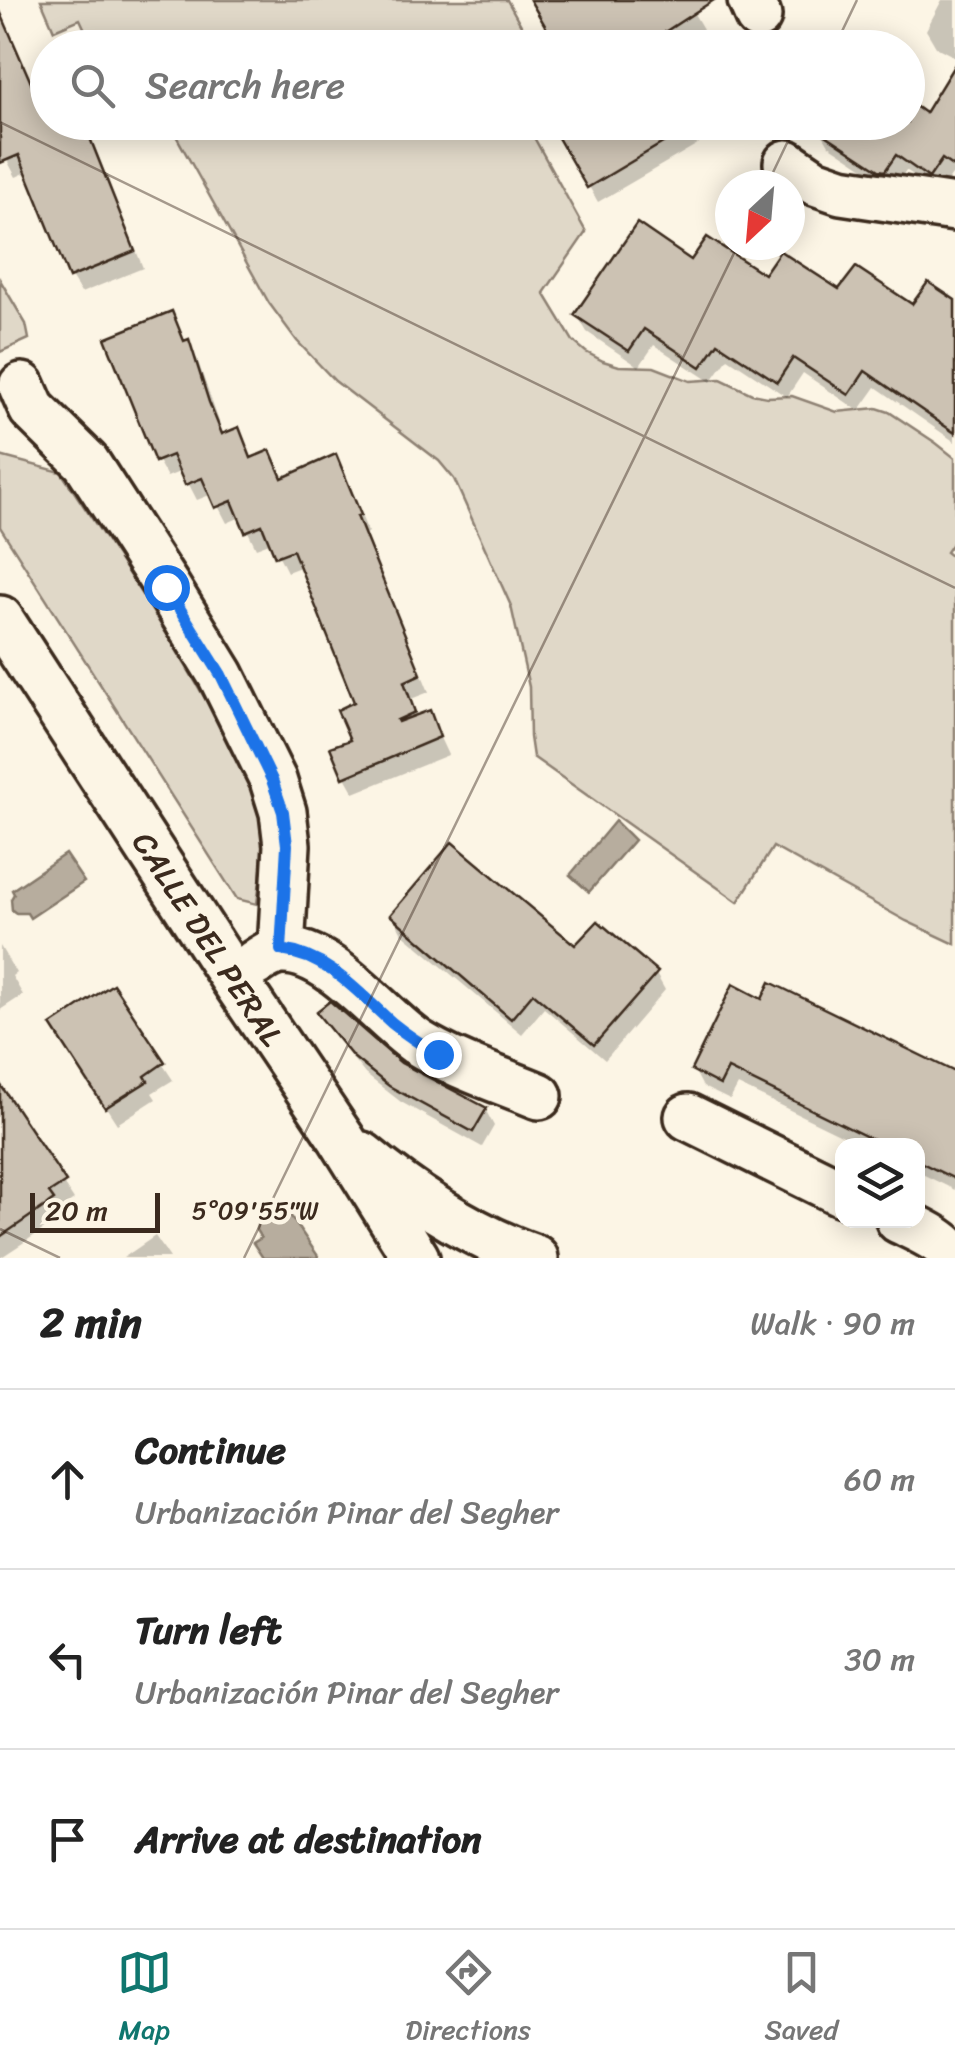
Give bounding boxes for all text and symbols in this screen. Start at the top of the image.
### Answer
search box [30,30,925,140]
text: Search here [145,52,345,119]
icon: search [65,58,120,113]
north arrow [715,170,805,260]
route start [144,565,190,611]
street label: CALLE DEL PERAL [116,820,299,1059]
route end [416,1032,462,1078]
map controls [835,1138,925,1228]
button: layers [835,1138,925,1228]
text: 20 m [45,1186,108,1235]
scale bar [30,1188,160,1232]
text: 5°09'55"W [192,1188,319,1233]
text: 2 min [40,1286,142,1360]
text: Walk · 90 m [750,1295,915,1352]
text: Continue [135,1417,286,1484]
text: 60 m [844,1451,915,1508]
icon: ahead [40,1452,95,1507]
text: Urbanización Pinar del Segher [135,1484,558,1541]
text: Turn left [135,1597,281,1664]
text: 30 m [844,1631,915,1688]
icon: left [40,1632,95,1687]
text: Urbanización Pinar del Segher [135,1664,558,1721]
text: Arrive at destination [135,1806,482,1873]
icon: arrive [40,1812,95,1867]
tab: Map [117,1945,172,2054]
tab: Directions [405,1945,531,2054]
tab: Saved [764,1945,838,2054]

